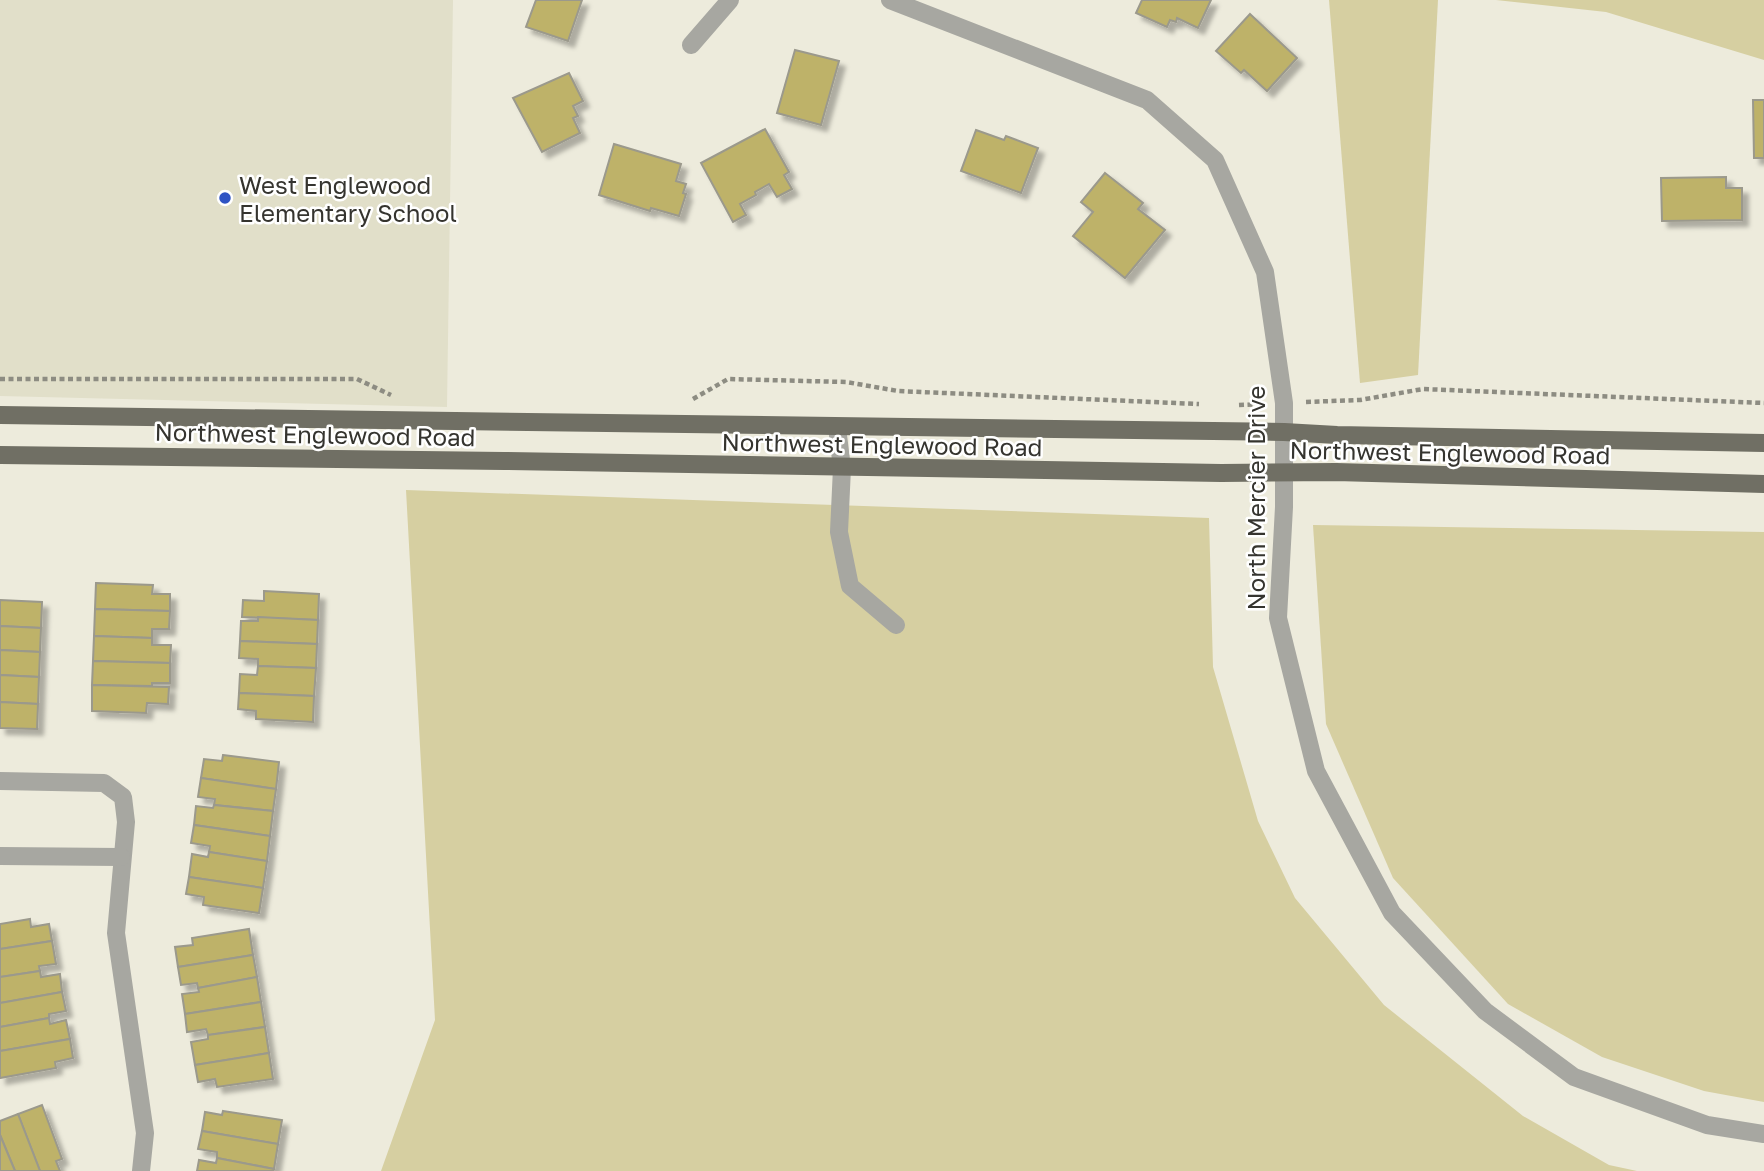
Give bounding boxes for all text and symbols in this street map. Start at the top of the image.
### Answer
place label: West Englewood Elementary School [239,170,457,227]
marker: West Englewood Elementary School [217,190,233,206]
street label: North Mercier Drive [1241,386,1270,610]
street label: Northwest Englewood Road [154,417,476,451]
street label: Northwest Englewood Road [721,427,1043,461]
street label: Northwest Englewood Road [1289,435,1611,469]

